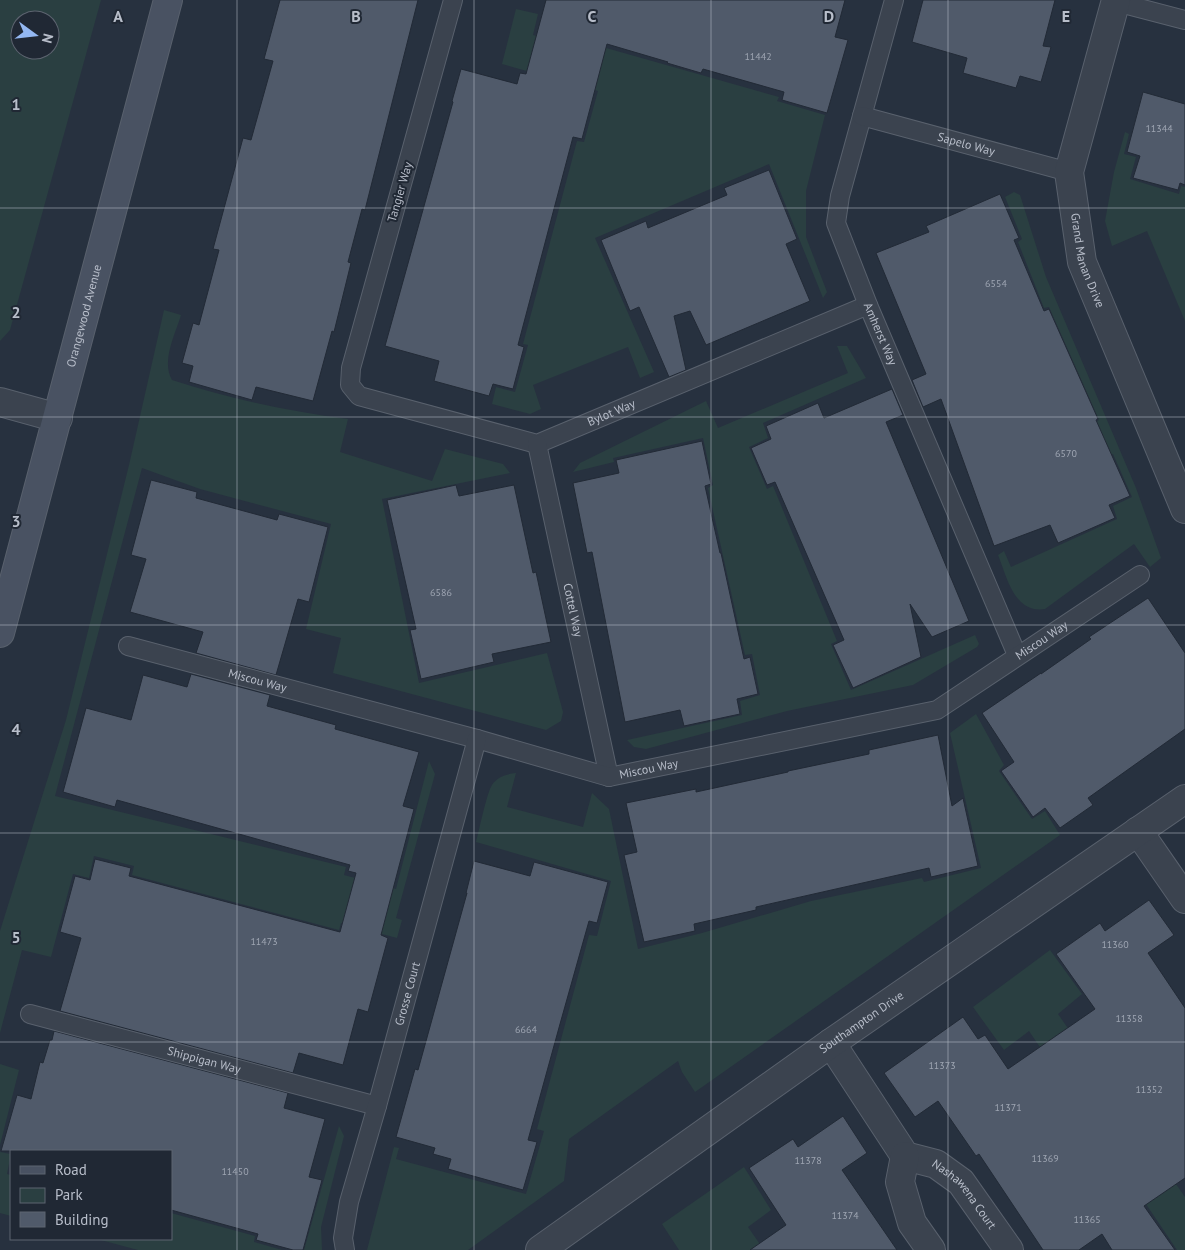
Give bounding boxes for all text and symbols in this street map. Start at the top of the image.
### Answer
text: A [113,6,123,26]
text: B [351,6,361,26]
text: C [588,6,597,26]
text: D [824,6,834,26]
text: E [1062,6,1070,26]
north arrow [10,10,60,60]
text: N [38,32,57,45]
house number: 11442 [744,50,772,63]
text: 1 [11,94,21,114]
house number: 11344 [1145,122,1173,135]
street label: Sapelo Way [936,129,997,159]
street label: Tangier Way [384,160,415,224]
street label: Grand Manan Drive [1068,212,1108,310]
street label: Orangewood Avenue [63,263,104,369]
house number: 6554 [985,277,1007,290]
street label: Amherst Way [861,300,901,368]
text: 2 [11,302,21,322]
street label: Bylot Way [585,395,638,429]
house number: 6570 [1055,447,1077,460]
text: 3 [11,511,21,531]
street label: Cottel Way [560,582,587,639]
house number: 6586 [430,586,452,599]
street label: Miscou Way [1012,617,1071,663]
street label: Miscou Way [227,665,289,695]
text: 4 [11,719,21,739]
street label: Miscou Way [618,755,680,782]
text: 5 [11,927,21,947]
house number: 11473 [250,935,278,948]
house number: 11360 [1101,938,1129,951]
street label: Grosse Court [391,960,423,1027]
street label: Southampton Drive [816,987,906,1056]
house number: 11358 [1115,1012,1143,1025]
house number: 6664 [515,1023,537,1036]
street label: Shippigan Way [166,1043,243,1077]
house number: 11373 [928,1059,956,1072]
house number: 11352 [1135,1083,1163,1096]
house number: 11371 [994,1101,1022,1114]
legend [10,1150,172,1240]
house number: 11369 [1031,1152,1059,1165]
house number: 11378 [794,1154,822,1167]
street label: Nashawena Court [929,1156,1000,1232]
text: Road [55,1160,87,1179]
house number: 11450 [221,1165,249,1178]
text: Park [55,1185,83,1204]
house number: 11374 [831,1209,859,1222]
text: Building [55,1210,109,1229]
house number: 11365 [1073,1213,1101,1226]

